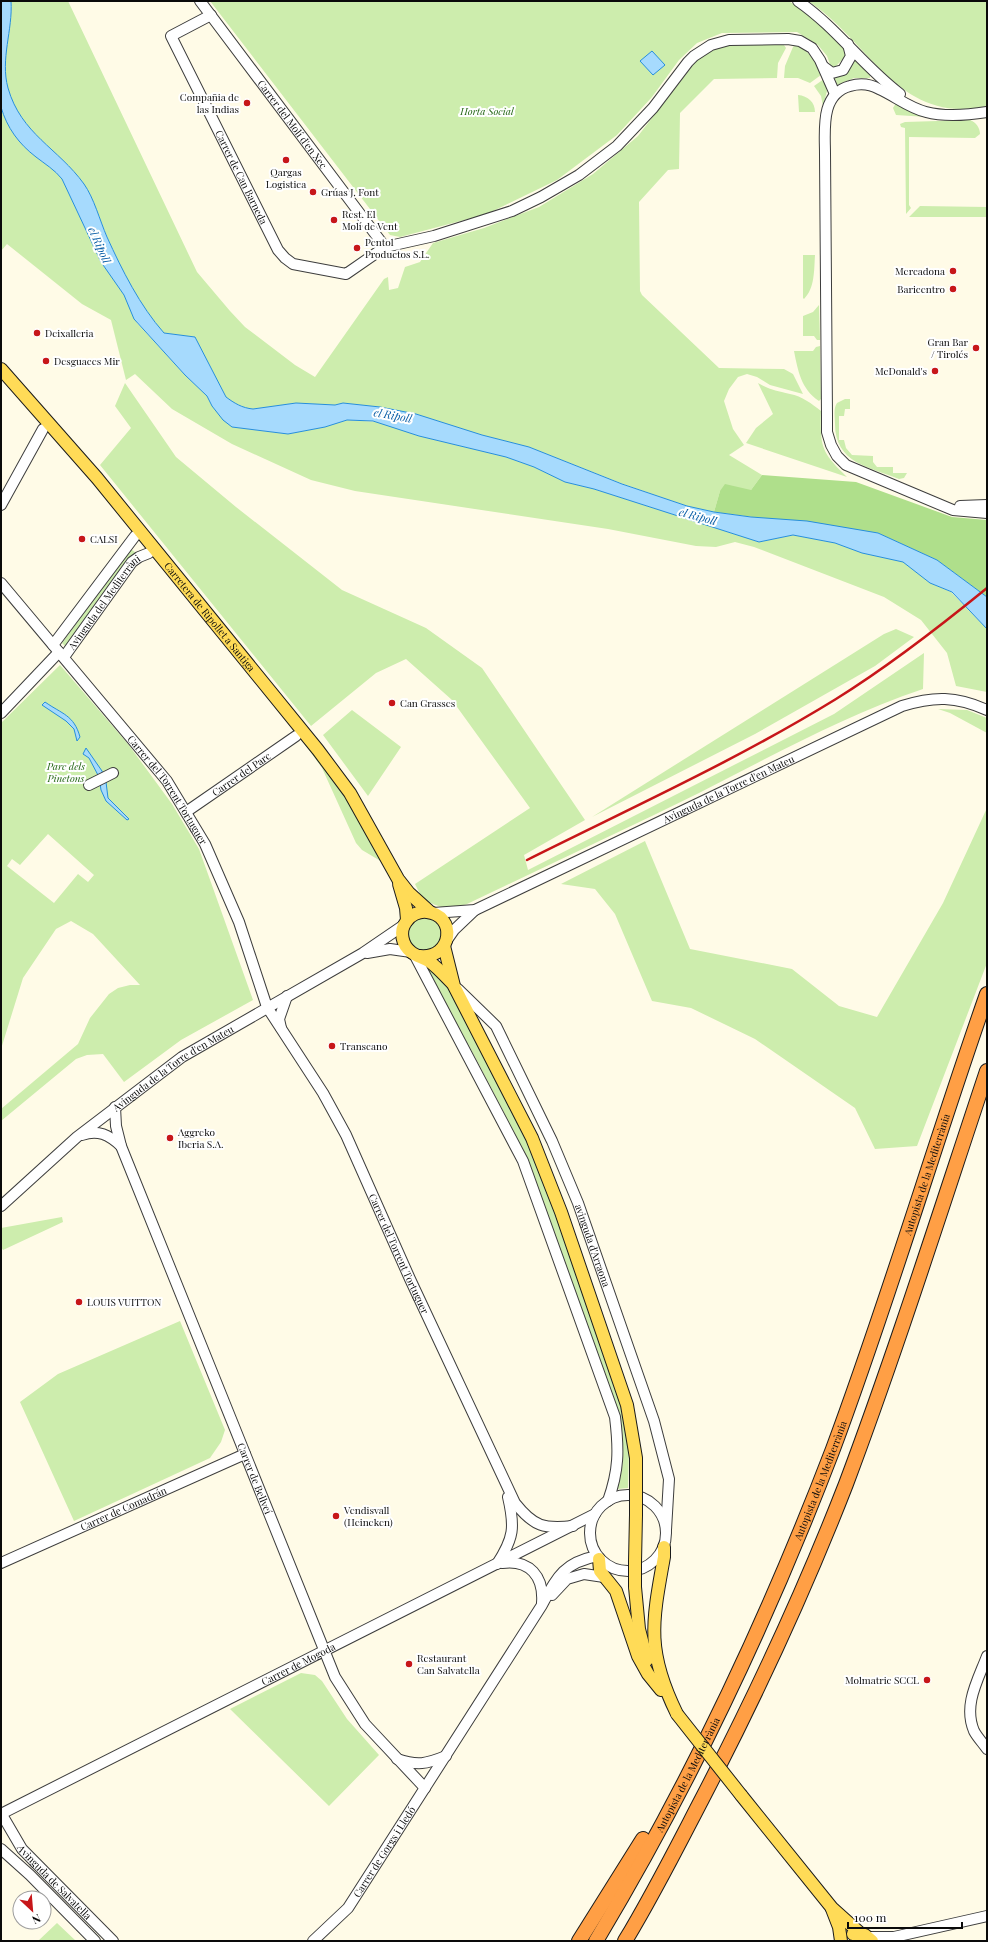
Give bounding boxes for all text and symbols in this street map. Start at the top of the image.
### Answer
street label: Carrer del Molí d'en Xec [255,77,331,171]
place label: Compañia de las Indias [180,90,239,116]
marker: Compañia de las Indias [242,98,252,108]
park label: Horta Social [459,104,515,118]
street label: Carrer de Can Barneda [212,128,271,227]
marker: Qargas Logistica [281,155,291,165]
place label: Qargas Logistica [266,165,306,191]
place label: Grúas J. Font [321,185,379,199]
marker: Grúas J. Font [308,187,318,197]
place label: Rest. El Molí de Vent [342,207,398,233]
marker: Rest. El Molí de Vent [329,215,339,225]
water label: el Ripoll [85,224,115,266]
place label: Pentol Productos S.L. [365,235,429,261]
marker: Pentol Productos S.L. [352,243,362,253]
place label: Mercadona [895,264,945,278]
marker: Mercadona [948,266,958,276]
place label: Baricentro [897,282,946,296]
marker: Baricentro [948,284,958,294]
place label: Deixalleria [45,326,93,340]
marker: Deixalleria [32,328,42,338]
place label: Gran Bar / Tirolés [927,335,969,361]
marker: Gran Bar / Tirolés [971,343,981,353]
place label: Desguaces Mir [54,354,120,368]
marker: Desguaces Mir [41,356,51,366]
place label: McDonald's [875,364,927,378]
marker: McDonald's [930,366,940,376]
water label: el Ripoll [373,404,414,426]
water label: el Ripoll [678,504,719,528]
place label: CALSI [90,532,118,546]
marker: CALSI [77,534,87,544]
street label: Avinguda del Mediterràni [64,551,143,653]
street label: Carretera de Ripollet a Santiga [161,559,258,674]
place label: Can Grasses [400,696,455,710]
marker: Can Grasses [387,698,397,708]
street label: Carrer del Torrent Tortuguer [125,732,211,848]
street label: Carrer del Parc [209,749,273,799]
street label: Avinguda de la Torre d'en Mateu [660,751,797,827]
park label: Parc dels Pinetons [46,759,85,785]
street label: Avinguda de la Torre d'en Mateu [109,1022,236,1115]
place label: Transcano [340,1039,388,1053]
marker: Transcano [327,1041,337,1051]
street label: Autopista de la Mediterrània [900,1112,953,1238]
place label: Aggreko Iberia S.A. [177,1125,224,1151]
marker: Aggreko Iberia S.A. [165,1133,175,1143]
street label: Carrer del Torrent Tortuguer [366,1191,433,1317]
street label: avinguda d'Arraona [572,1202,614,1289]
place label: LOUIS VUITTON [87,1295,161,1309]
marker: LOUIS VUITTON [74,1297,84,1307]
street label: Autopista de la Mediterrània [790,1419,850,1543]
street label: Carrer de Bellveí [234,1441,276,1516]
street label: Carrer de Comadrán [78,1483,169,1534]
place label: Vendisvall (Heineken) [343,1503,393,1529]
marker: Vendisvall (Heineken) [331,1511,341,1521]
street label: Carrer de Mogoda [259,1639,338,1688]
place label: Restaurant Can Salvatella [417,1651,480,1677]
marker: Restaurant Can Salvatella [404,1659,414,1669]
place label: Molmatric SCCL [845,1673,919,1687]
marker: Molmatric SCCL [922,1675,932,1685]
street label: Autopista de la Mediterrània [652,1715,723,1835]
street label: Carrer de Gorgs i Lledó [350,1803,419,1900]
street label: Avinguda de Salvatella [14,1841,95,1922]
north arrow [12,1890,52,1930]
scale bar [848,1904,962,1930]
text: 100 m [854,1909,887,1925]
text: N [30,1911,43,1928]

